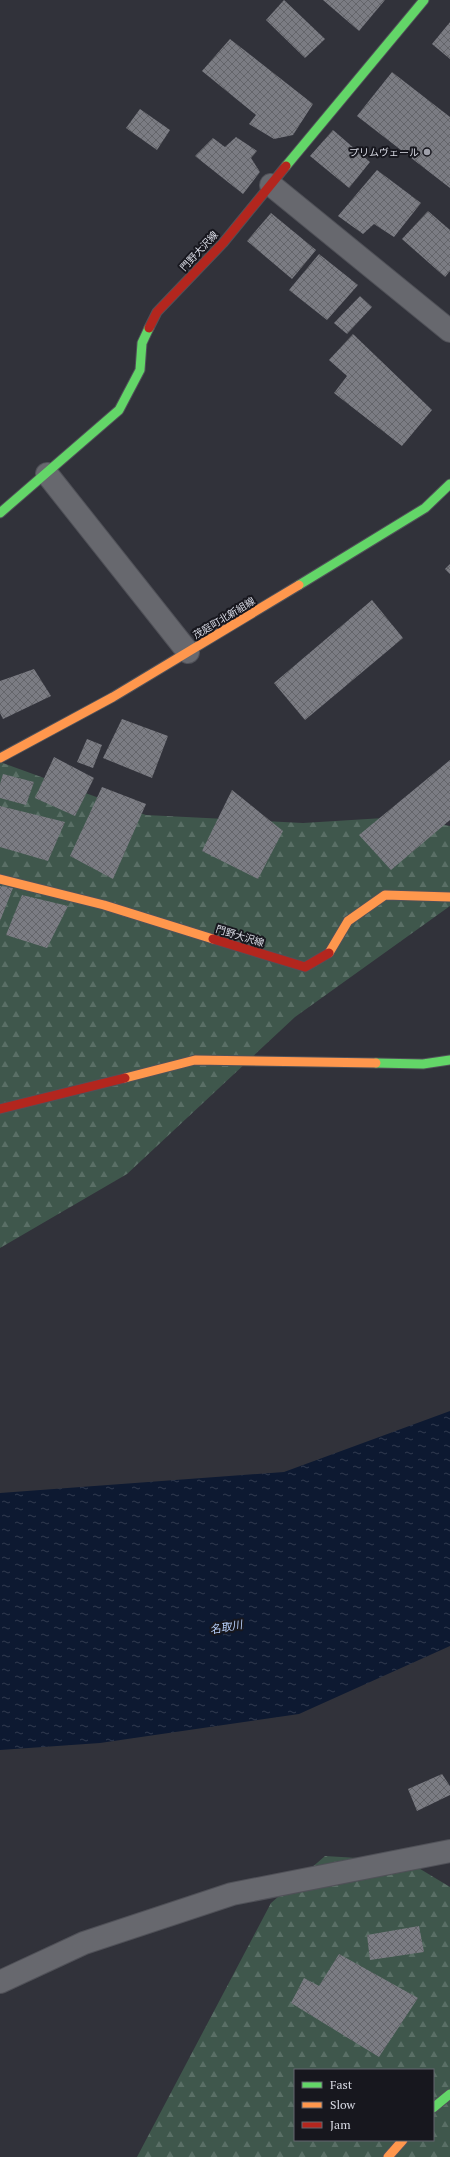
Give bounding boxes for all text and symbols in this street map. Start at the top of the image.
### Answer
place label: プリムヴェール [349,146,419,159]
marker: プリムヴェール [422,147,432,157]
street label: 門野大沢線 [177,228,221,274]
street label: 茂庭町北新組線 [191,594,257,642]
street label: 門野大沢線 [214,922,266,950]
water label: 名取川 [209,1617,244,1637]
legend [294,2069,434,2141]
text: Fast [330,2077,353,2092]
text: Slow [330,2097,356,2112]
text: Jam [330,2117,351,2132]

